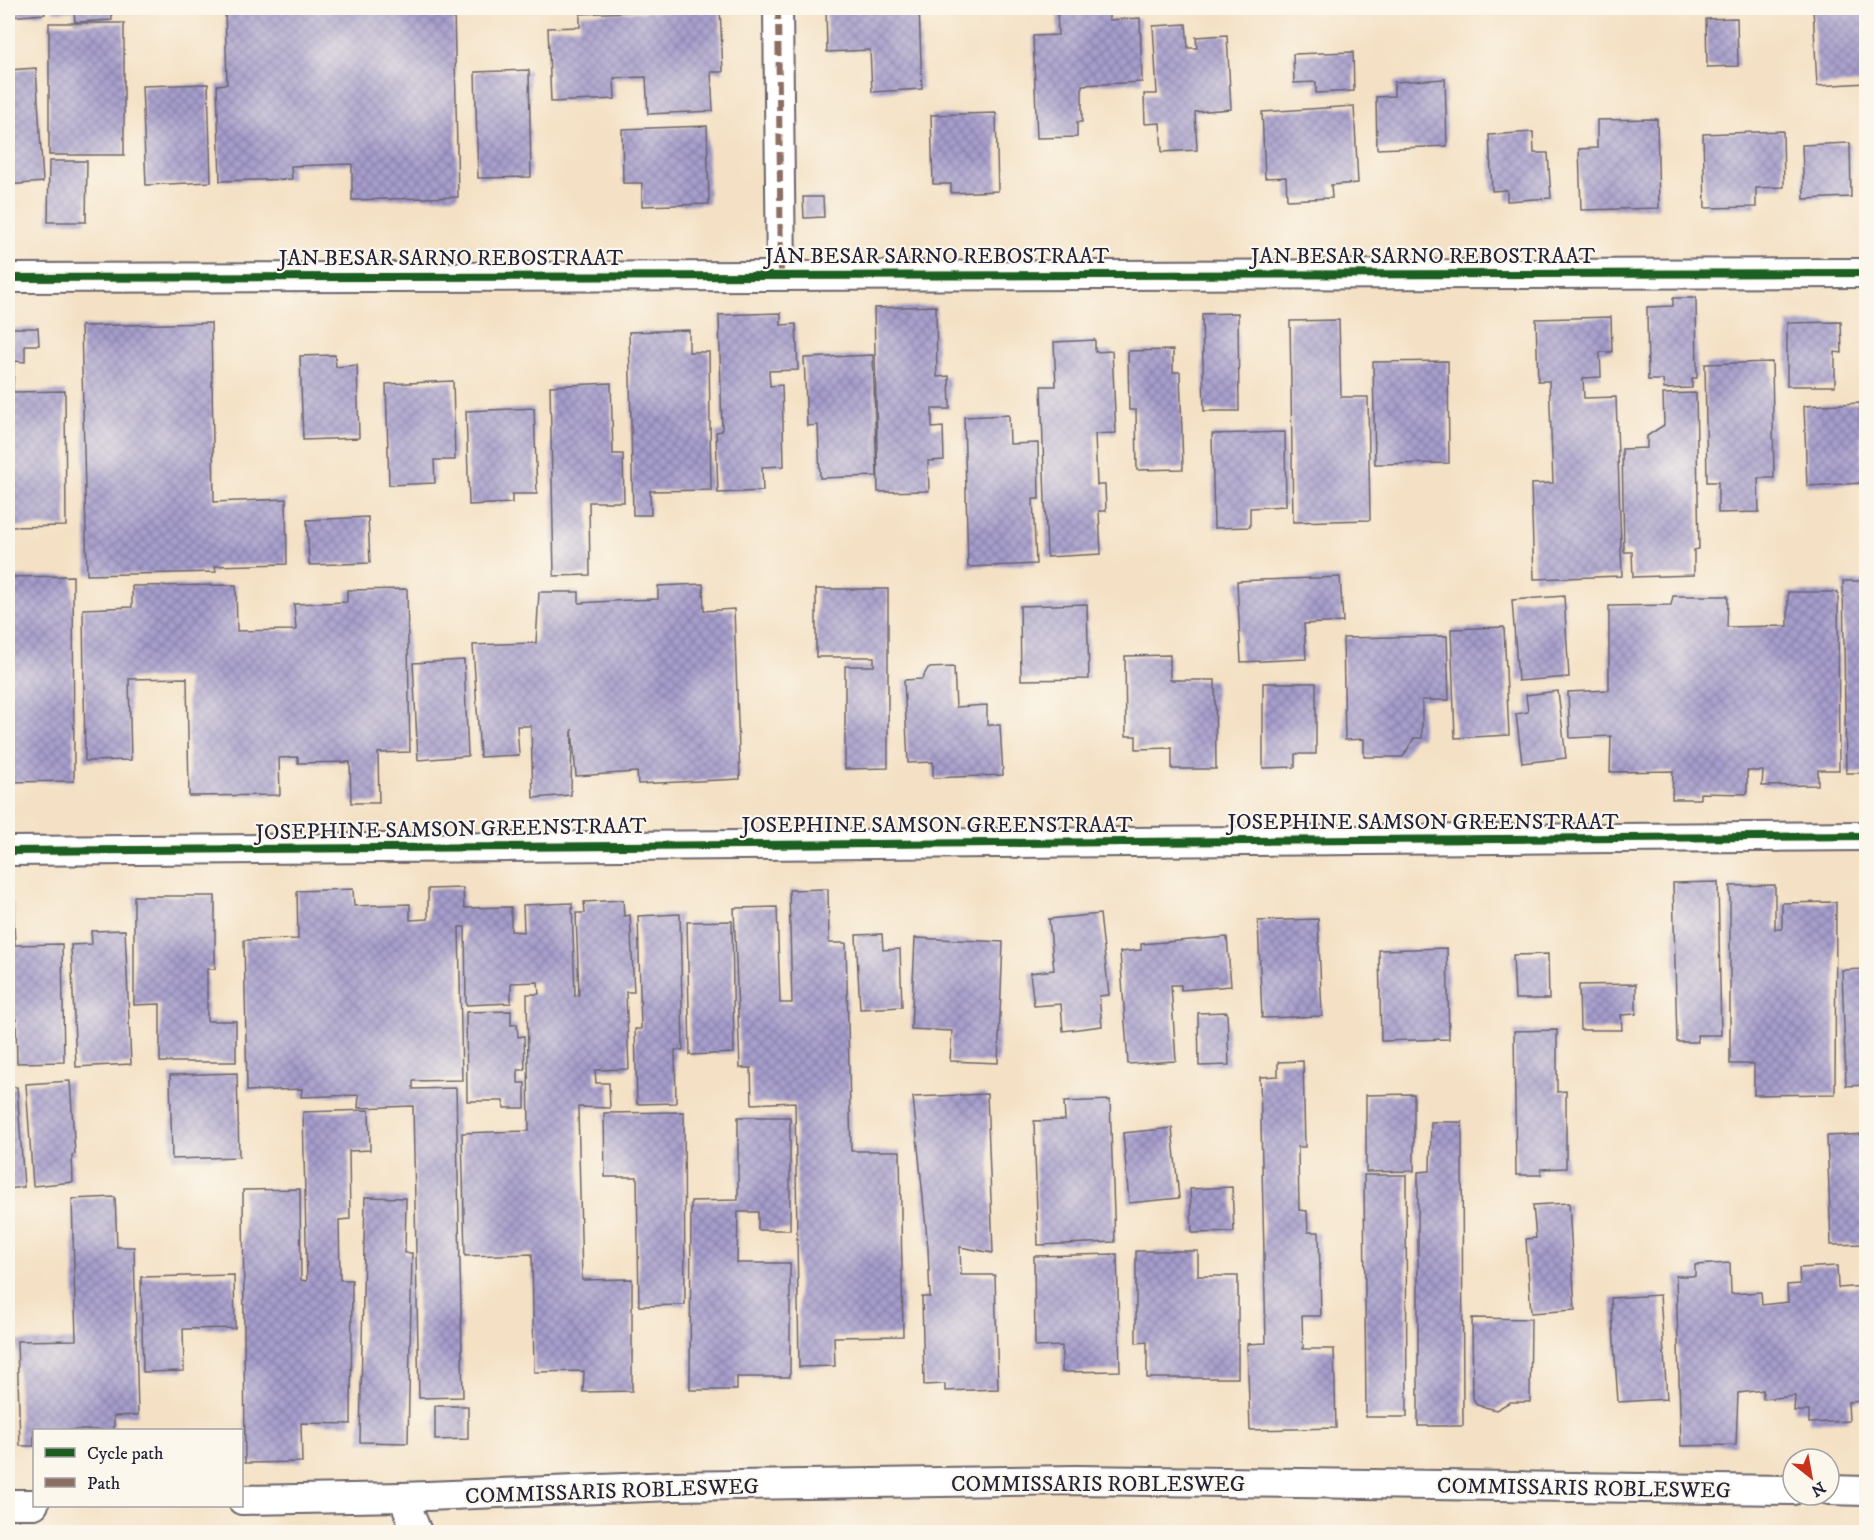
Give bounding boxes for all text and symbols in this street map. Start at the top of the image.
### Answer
street label: JAN BESAR SARNO REBOSTRAAT [763,243,1110,270]
street label: JAN BESAR SARNO REBOSTRAAT [1249,243,1596,270]
street label: JAN BESAR SARNO REBOSTRAAT [277,245,624,272]
street label: JOSEPHINE SAMSON GREENSTRAAT [1225,809,1619,836]
street label: JOSEPHINE SAMSON GREENSTRAAT [739,812,1133,839]
street label: JOSEPHINE SAMSON GREENSTRAAT [253,813,647,846]
legend [33,1429,243,1507]
text: Cycle path [87,1443,164,1465]
north arrow [1781,1447,1841,1507]
street label: COMMISSARIS ROBLESWEG [951,1471,1245,1498]
street label: COMMISSARIS ROBLESWEG [1437,1472,1731,1505]
text: Path [87,1473,121,1495]
street label: COMMISSARIS ROBLESWEG [465,1473,759,1510]
text: N [1807,1477,1829,1501]

